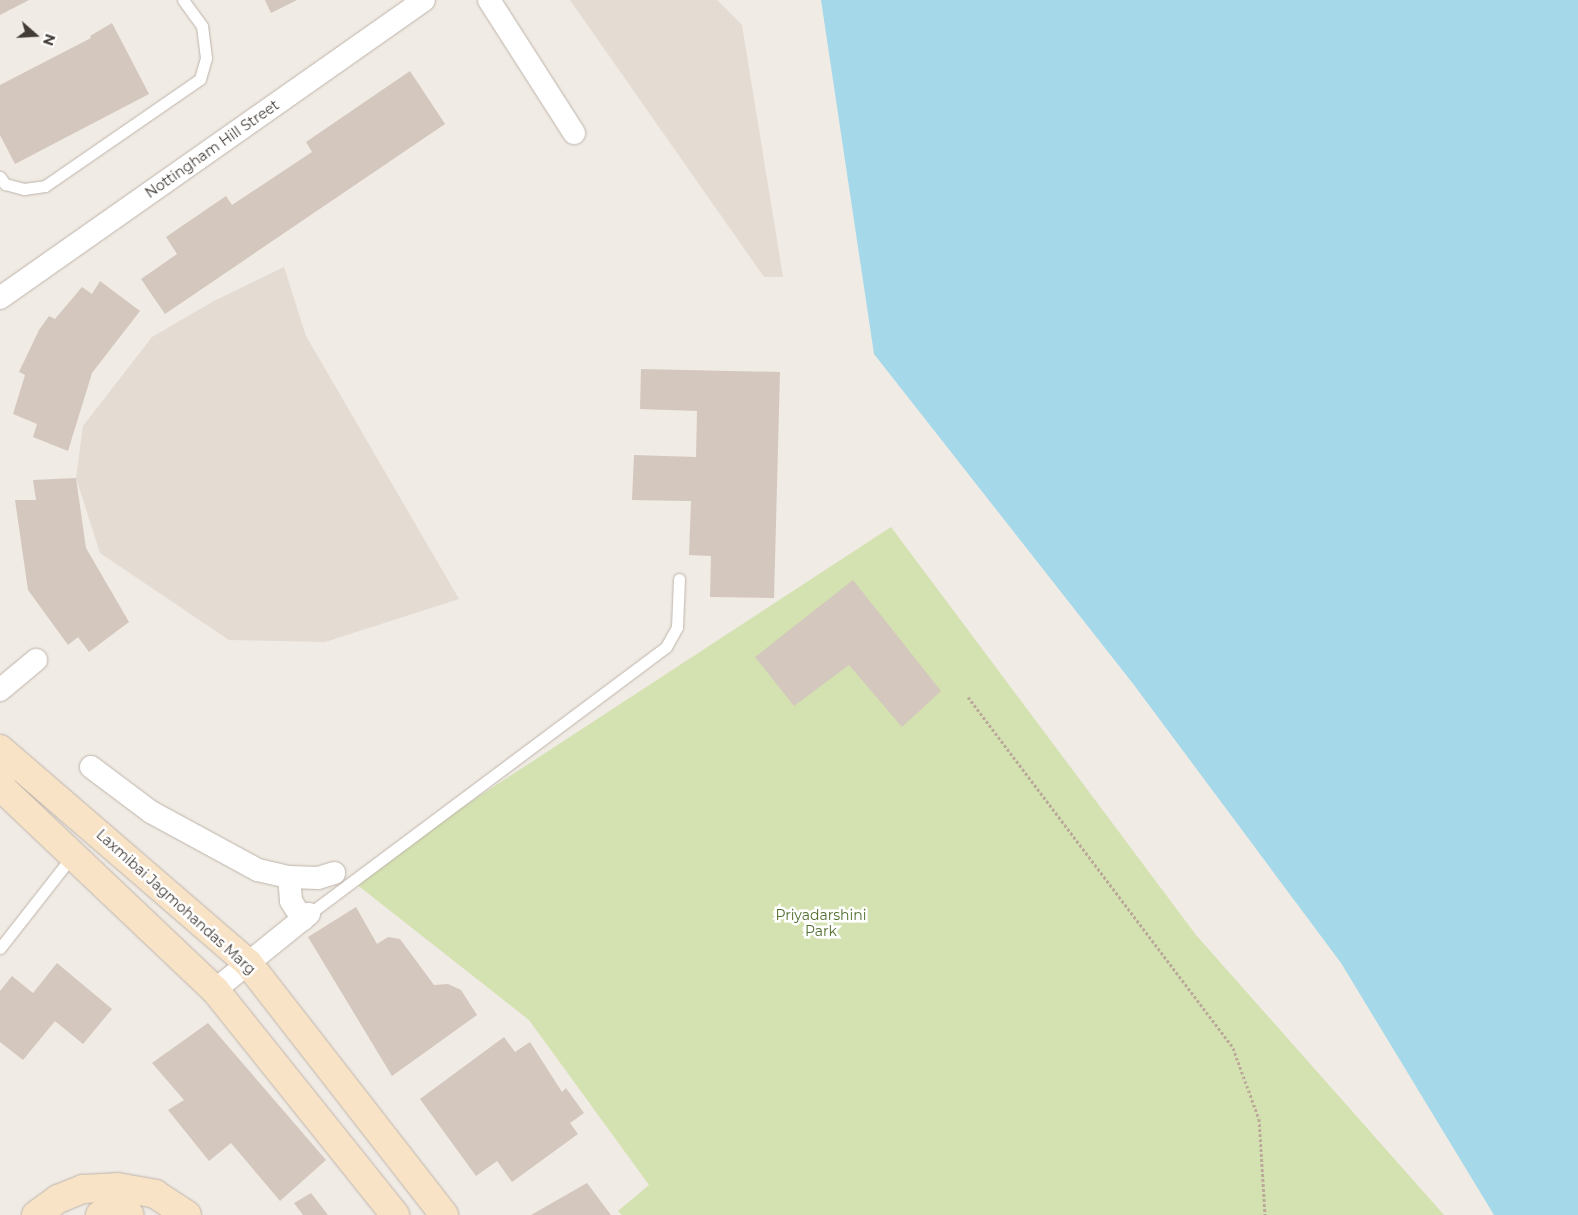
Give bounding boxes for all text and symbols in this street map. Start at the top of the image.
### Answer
north arrow [10,10,60,60]
text: N [39,32,60,48]
street label: Nottingham Hill Street [142,96,282,202]
street label: Laxmibai Jagmohandas Marg [93,826,259,978]
park label: Priyadarshini Park [775,907,867,940]

